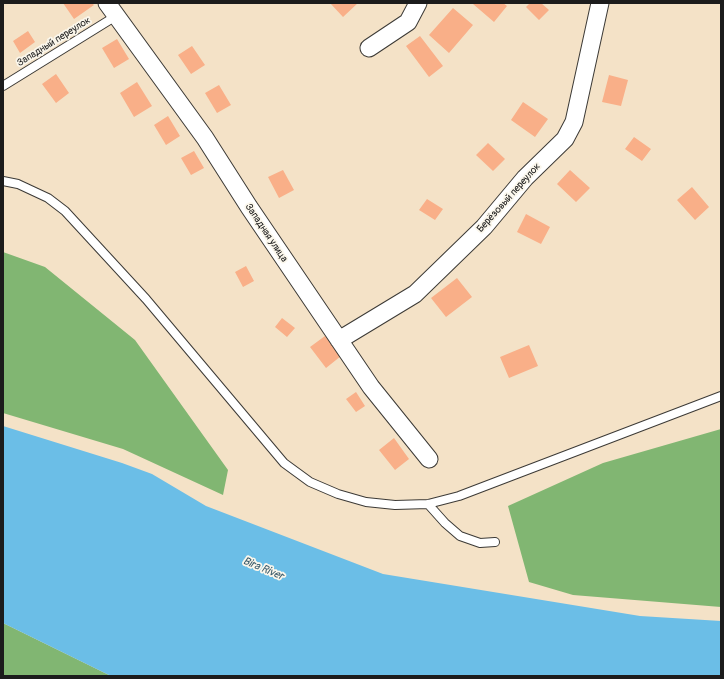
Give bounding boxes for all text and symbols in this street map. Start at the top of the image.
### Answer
street label: Западный переулок [15,15,93,69]
street label: Берёзовый переулок [475,161,543,235]
street label: Западная улица [242,202,290,264]
water label: Bira River [241,555,285,583]

